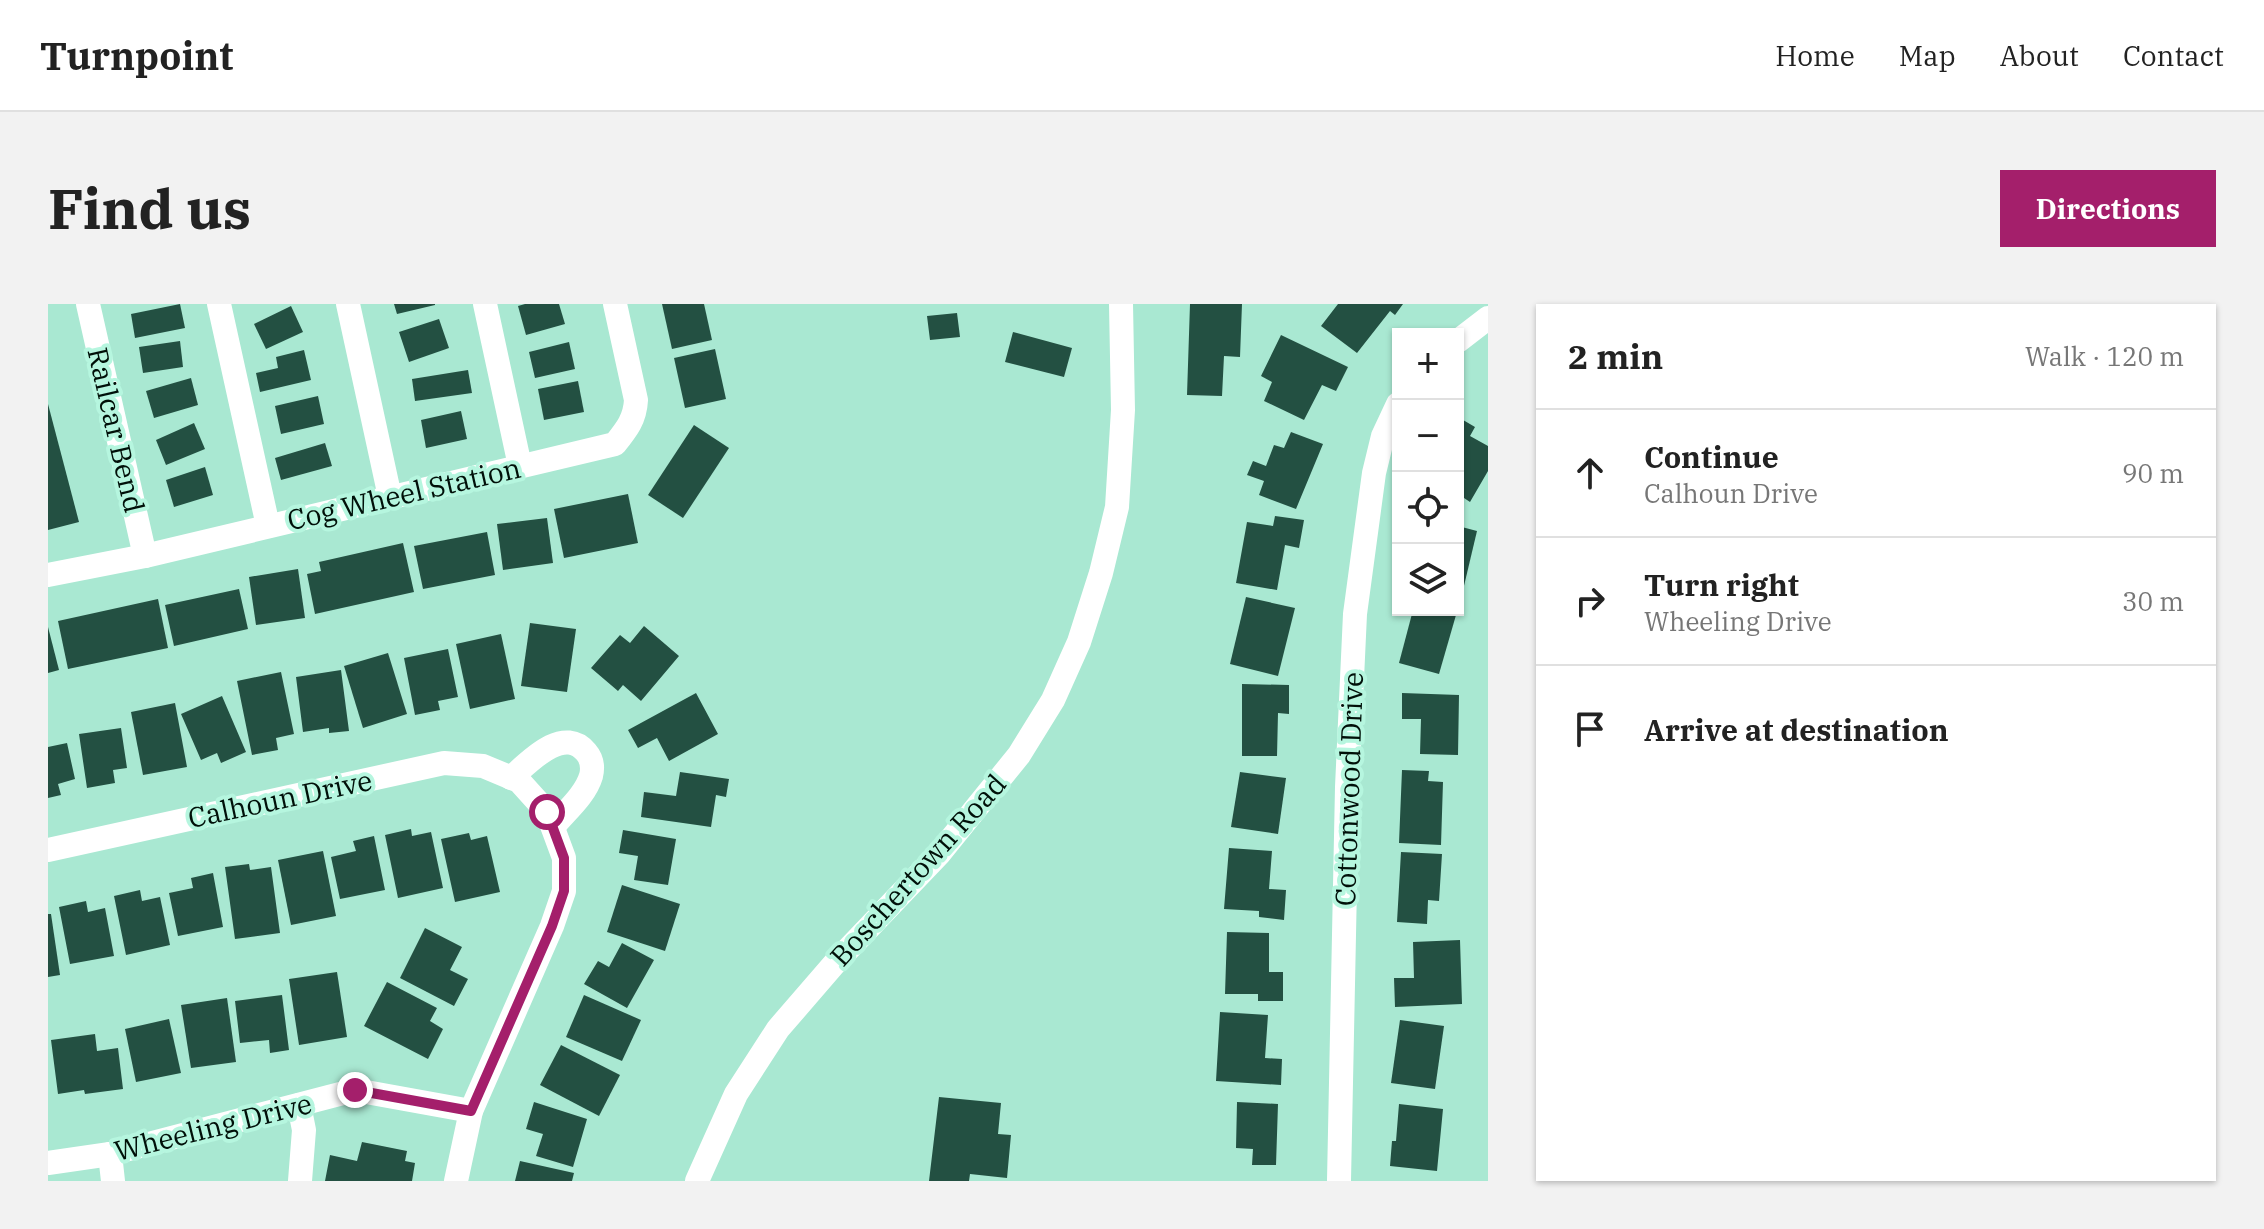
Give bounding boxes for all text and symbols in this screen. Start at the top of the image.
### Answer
text: Turnpoint [40,31,234,80]
text: Home [1775,37,1855,74]
text: Map [1899,37,1956,74]
text: About [2000,37,2079,74]
text: Contact [2123,37,2224,74]
button: Directions [2000,170,2216,247]
text: Find us [48,172,251,244]
map controls [1392,328,1464,616]
button: + [1392,328,1464,400]
text: 2 min [1568,334,1663,378]
text: Walk · 120 m [2025,339,2184,373]
street label: Railcar Bend [80,344,153,516]
button: − [1392,400,1464,472]
text: Continue [1644,437,1779,476]
street label: Cog Wheel Station [283,449,524,538]
icon: ahead [1568,451,1612,495]
text: 90 m [2122,456,2184,490]
button: locate [1392,472,1464,544]
text: Calhoun Drive [1644,476,1818,510]
button: layers [1392,544,1464,616]
text: Turn right [1644,565,1799,604]
icon: right [1568,579,1612,623]
text: 30 m [2122,584,2184,618]
text: Wheeling Drive [1644,604,1832,638]
street label: Cottonwood Drive [1326,671,1371,907]
icon: arrive [1568,707,1612,751]
text: Arrive at destination [1644,710,1949,749]
street label: Calhoun Drive [184,761,375,836]
street label: Boschertown Road [821,766,1014,974]
route start [529,794,565,830]
route end [337,1072,373,1108]
street label: Wheeling Drive [110,1084,315,1169]

